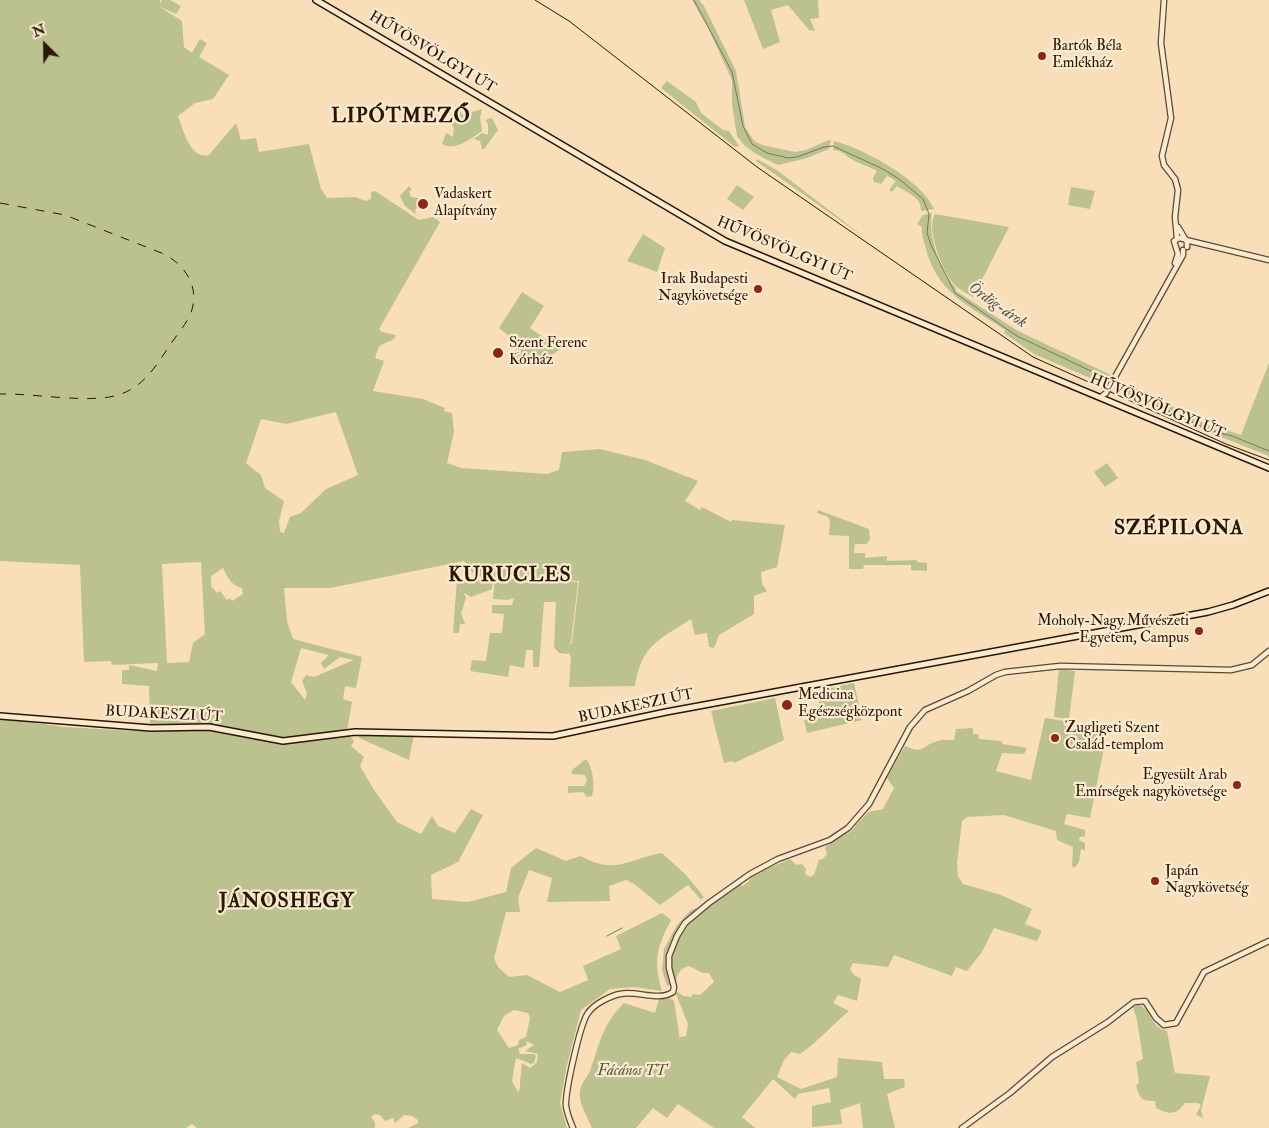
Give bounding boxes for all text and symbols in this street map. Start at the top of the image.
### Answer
street label: HŰVÖSVÖLGYI ÚT [365,8,499,98]
north arrow [20,20,70,70]
text: N [30,20,48,41]
place label: Bartók Béla Emlékház [1052,38,1122,73]
marker: Bartók Béla Emlékház [1036,50,1048,62]
district label: LIPÓTMEZŐ [330,106,472,130]
place label: Vadaskert Alapítvány [434,186,497,221]
marker: Vadaskert Alapítvány [416,197,430,211]
street label: HŰVÖSVÖLGYI ÚT [714,213,854,287]
place label: Irak Budapesti Nagykövetsége [658,271,748,306]
water label: Ördög-árok [964,279,1030,333]
marker: Irak Budapesti Nagykövetsége [752,283,764,295]
place label: Szent Ferenc Kórház [509,335,587,370]
marker: Szent Ferenc Kórház [491,346,505,360]
street label: HŰVÖSVÖLGYI ÚT [1087,370,1227,444]
district label: SZÉPILONA [1113,518,1245,542]
district label: KURUCLES [447,565,573,589]
place label: Moholy-Nagy Művészeti Egyetem, Campus [1037,613,1189,648]
marker: Moholy-Nagy Művészeti Egyetem, Campus [1193,625,1205,637]
street label: BUDAKESZI ÚT [577,686,695,728]
place label: Medicina Egészségközpont [798,687,902,722]
marker: Medicina Egészségközpont [780,698,794,712]
street label: BUDAKESZI ÚT [105,703,223,727]
place label: Zugligeti Szent Család-templom [1065,720,1164,755]
marker: Zugligeti Szent Család-templom [1049,732,1061,744]
place label: Egyesült Arab Emírségek nagykövetsége [1075,767,1227,802]
marker: Egyesült Arab Emírségek nagykövetsége [1231,779,1243,791]
place label: Japán Nagykövetség [1165,863,1249,898]
marker: Japán Nagykövetség [1149,875,1161,887]
district label: JÁNOSHEGY [218,891,356,915]
park label: Fácános TT [598,1063,666,1081]

